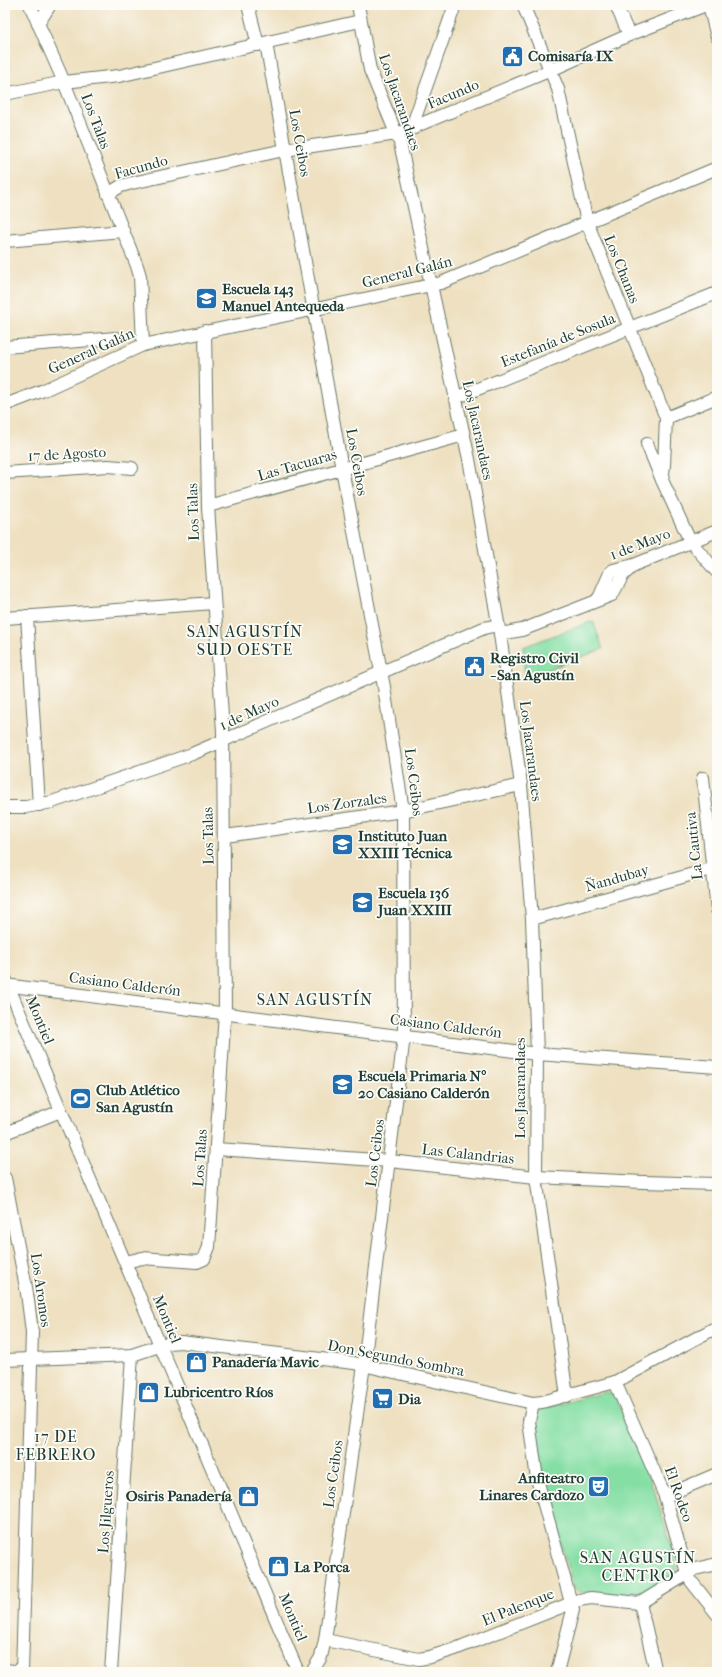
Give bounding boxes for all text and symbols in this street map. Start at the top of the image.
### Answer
public building icon: Comisaría IX [500,43,526,69]
place label: Comisaría IX [528,47,614,65]
street label: Los Jacarandaes [375,51,425,153]
street label: Facundo [424,75,482,113]
street label: Los Talas [77,91,115,152]
street label: Los Ceibos [285,108,315,179]
street label: Facundo [112,151,170,183]
street label: Los Chanas [600,232,644,306]
street label: General Galán [360,252,454,292]
place label: Escuela 143 Manuel Antequeda [221,280,345,315]
school or university icon: Escuela 143 Manuel Antequeda [194,285,220,311]
street label: Estefanía de Sosula [498,308,619,371]
street label: General Galán [45,324,137,378]
street label: Los Jacarandaes [459,379,497,482]
street label: Los Ceibos [342,427,372,498]
street label: 17 de Agosto [27,443,107,465]
street label: Las Tacuaras [255,445,339,485]
street label: Los Talas [183,482,203,541]
street label: 1 de Mayo [607,524,673,564]
district label: SAN AGUSTÍN SUD OESTE [187,621,303,659]
place label: Registro Civil - San Agustín [490,649,580,684]
public building icon: Registro Civil - San Agustín [462,654,488,680]
street label: 1 de Mayo [217,692,282,734]
street label: Los Jacarandaes [516,700,546,803]
street label: Los Ceibos [401,747,427,817]
street label: Los Zorzales [306,788,388,817]
street label: Los Talas [198,806,218,865]
street label: La Cautiva [681,810,707,881]
place label: Instituto Juan XXIII Técnica [357,827,453,862]
school or university icon: Instituto Juan XXIII Técnica [330,832,356,858]
street label: Ñandubay [583,860,652,896]
place label: Escuela 136 Juan XXIII [376,884,452,919]
school or university icon: Escuela 136 Juan XXIII [349,889,375,915]
street label: Casiano Calderón [68,968,182,1000]
district label: SAN AGUSTÍN [257,989,373,1009]
street label: Montiel [22,993,58,1047]
street label: Casiano Calderón [389,1010,503,1042]
street label: Los Jacarandaes [511,1037,529,1139]
place label: Escuela Primaria Nº 20 Casiano Calderón [358,1067,490,1102]
school or university icon: Escuela Primaria Nº 20 Casiano Calderón [329,1072,355,1098]
place label: Club Atlético San Agustín [96,1081,180,1116]
sports icon: Club Atlético San Agustín [68,1086,94,1112]
street label: Los Ceibos [362,1118,388,1188]
street label: Los Talas [189,1128,211,1188]
street label: Las Calandrias [421,1140,516,1168]
street label: Los Aromos [27,1252,55,1329]
street label: Montiel [149,1292,185,1346]
street label: Don Segundo Sombra [326,1336,467,1380]
shop icon: Panadería Mavic [184,1349,210,1375]
place label: Panadería Mavic [212,1353,319,1371]
shop icon: Lubricentro Ríos [136,1379,162,1405]
place label: Lubricentro Ríos [164,1383,274,1401]
supermarket icon: Dia [370,1386,396,1412]
place label: Dia [398,1390,422,1408]
district label: 17 DE FEBRERO [16,1427,96,1464]
street label: Los Ceibos [319,1438,347,1509]
street label: El Rodeo [661,1464,698,1525]
place label: Anfiteatro Linares Cardozo [479,1469,584,1504]
street label: Los Jilgueros [94,1470,118,1554]
theatre icon: Anfiteatro Linares Cardozo [586,1474,612,1500]
shop icon: Osiris Panadería [235,1483,261,1509]
place label: Osiris Panadería [126,1487,233,1505]
district label: SAN AGUSTÍN CENTRO [580,1547,696,1585]
shop icon: La Porca [266,1554,292,1580]
place label: La Porca [294,1558,350,1576]
street label: El Palenque [479,1584,557,1630]
street label: Montiel [275,1590,311,1644]

